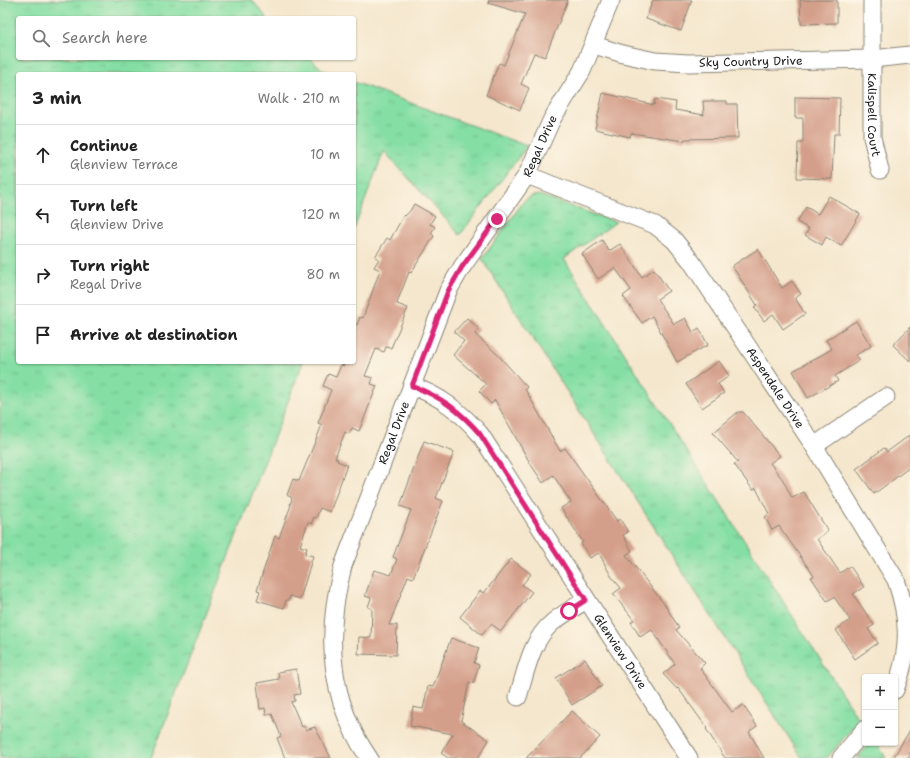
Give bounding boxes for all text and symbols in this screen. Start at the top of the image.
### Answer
search box [16,16,356,60]
icon: search [30,27,52,49]
text: Search here [62,28,148,48]
street label: Sky Country Drive [699,53,803,71]
street label: Kalispell Court [864,73,884,158]
text: 3 min [32,87,82,109]
text: Walk · 210 m [258,90,340,107]
street label: Regal Drive [519,111,561,180]
text: Continue [70,136,138,156]
icon: ahead [32,144,54,166]
text: 10 m [310,146,340,163]
text: Glenview Terrace [70,156,178,173]
text: Turn left [70,196,138,216]
icon: left [32,204,54,226]
text: 120 m [302,206,340,223]
route end [488,210,506,228]
text: Glenview Drive [70,216,164,233]
text: Turn right [70,256,150,276]
icon: right [32,264,54,286]
text: 80 m [306,266,340,283]
text: Regal Drive [70,276,142,293]
icon: arrive [32,324,54,346]
text: Arrive at destination [70,325,238,345]
street label: Aspendale Drive [743,344,808,432]
street label: Regal Drive [375,399,413,467]
route start [560,602,578,620]
street label: Glenview Drive [590,611,651,692]
map controls [862,674,898,746]
button: + [862,674,898,710]
button: − [862,710,898,746]

